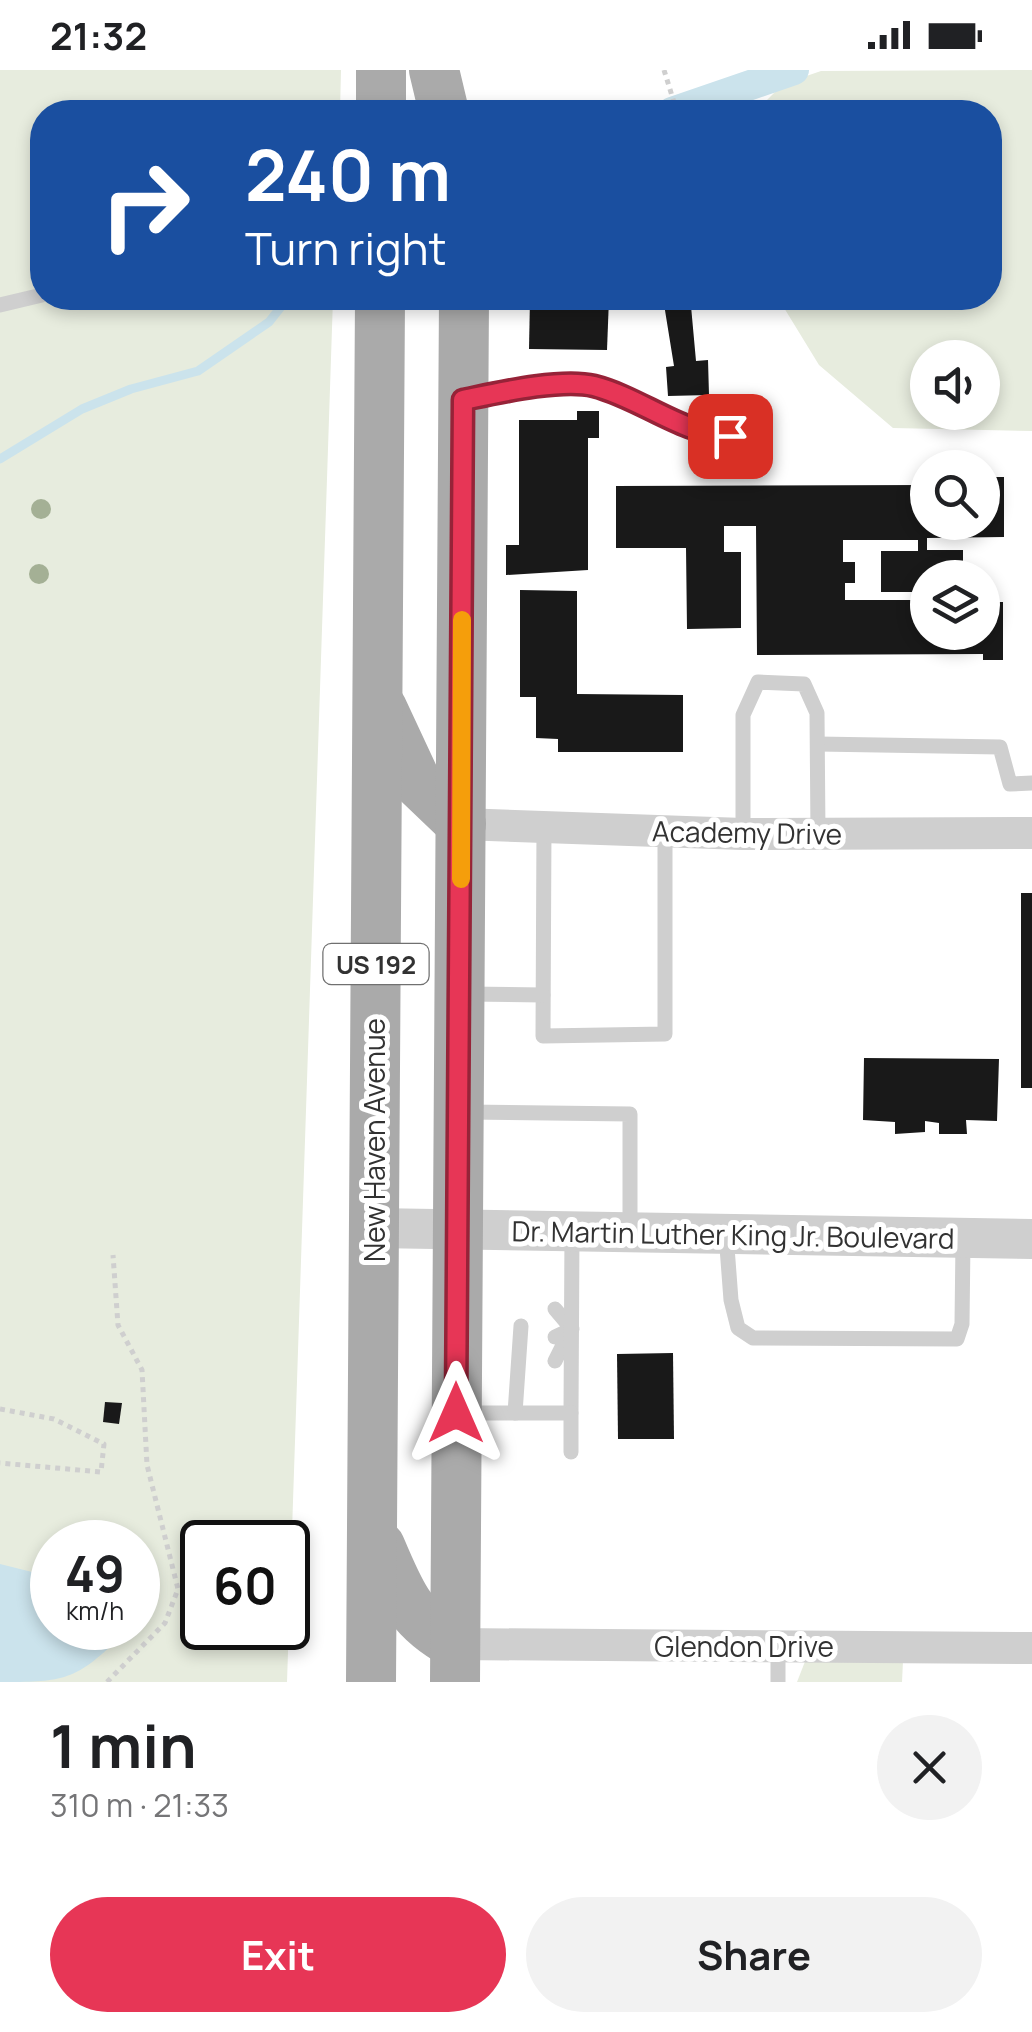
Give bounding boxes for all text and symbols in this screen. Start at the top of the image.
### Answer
text: 21:32 [50,9,147,61]
text: 240 m [245,126,451,222]
icon: right [80,140,210,270]
text: Turn right [245,217,446,279]
map controls [910,340,1000,650]
button: sound [910,340,1000,430]
pin [688,394,773,479]
icon: arrive [703,409,758,464]
button: search [910,450,1000,540]
button: layers [910,560,1000,650]
street label: Academy Drive [652,811,842,853]
road number: US 192 [324,944,428,984]
street label: New Haven Avenue [355,1018,393,1262]
street label: Dr. Martin Luther King Jr. Boulevard [511,1211,955,1257]
position arrow [404,1361,508,1465]
speed limit sign: 60 [180,1520,310,1650]
text: 49 [65,1539,125,1607]
text: km/h [66,1593,124,1628]
street label: Glendon Drive [654,1627,834,1665]
text: 1 min [50,1704,197,1786]
button: close [877,1715,982,1820]
text: 310 m · 21:33 [50,1783,229,1827]
button: Exit [50,1897,506,2012]
button: Share [526,1897,982,2012]

